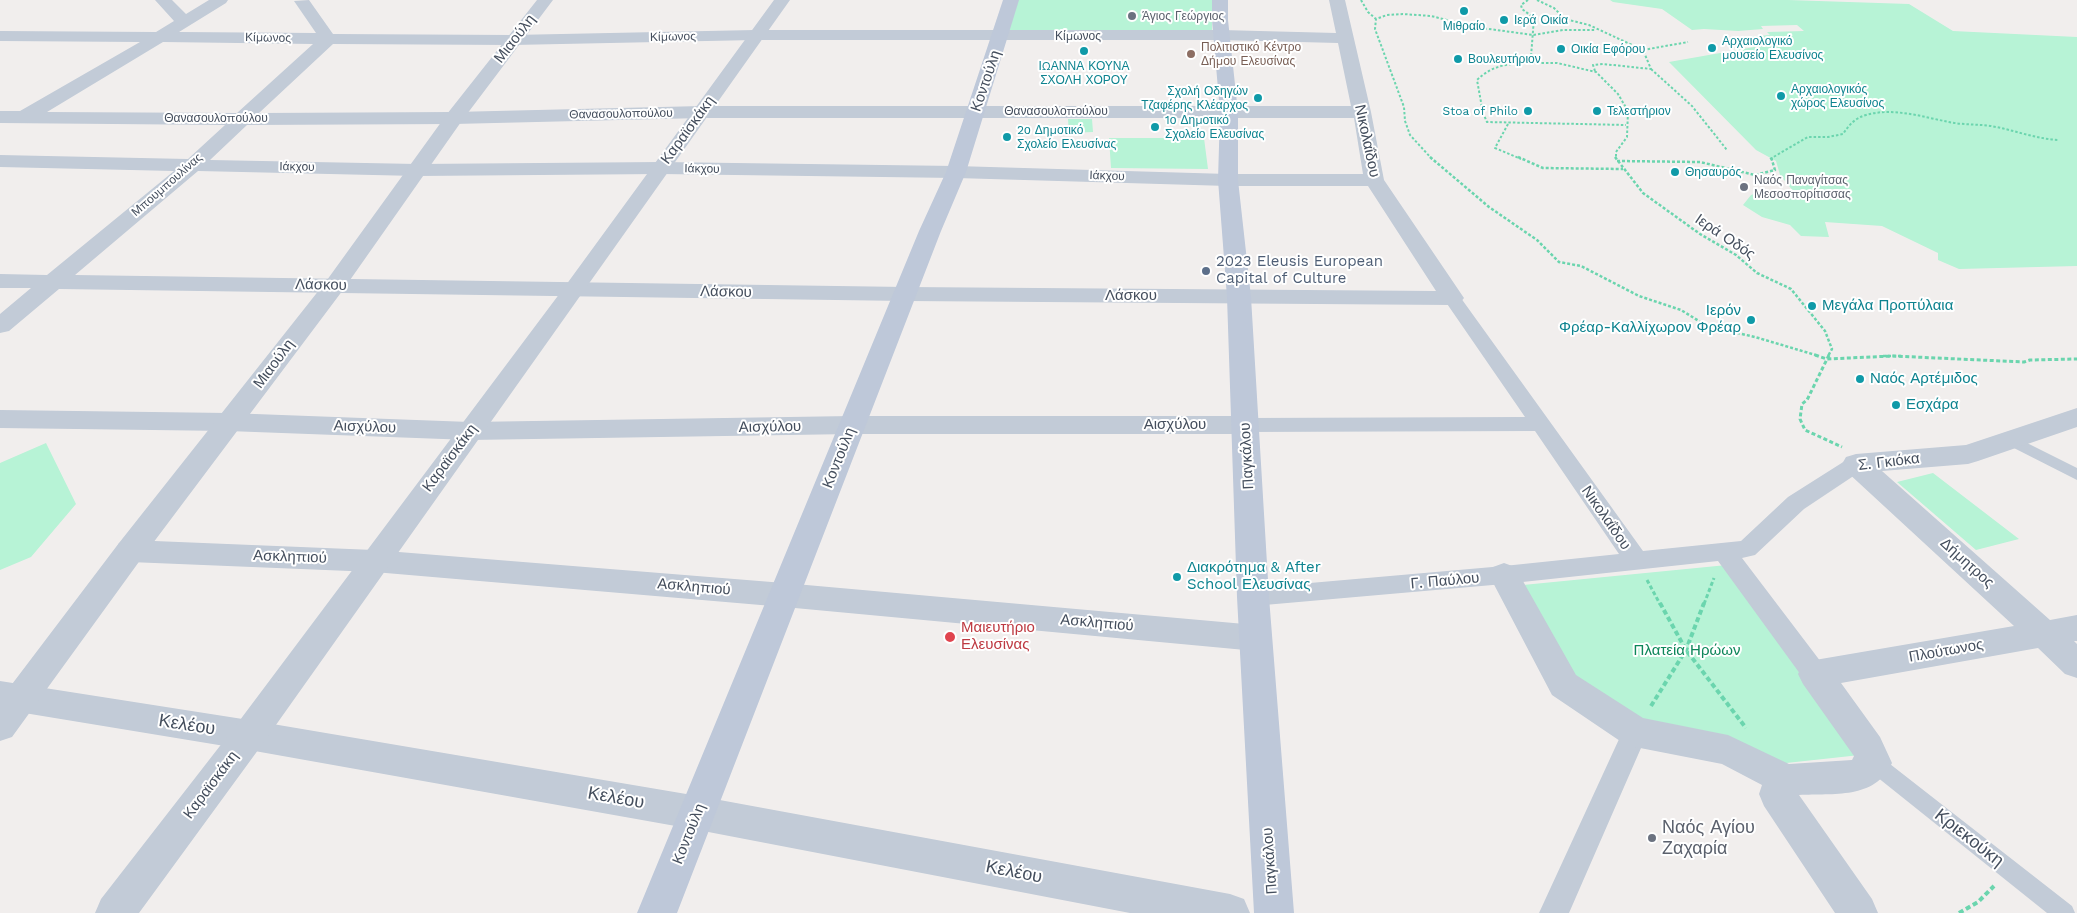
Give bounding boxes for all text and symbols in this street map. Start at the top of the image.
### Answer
marker: Μιθραίο [1458,5,1470,17]
place label: Άγιος Γεώργιος [1142,9,1224,23]
marker: Άγιος Γεώργιος [1126,10,1138,22]
street label: Μιαούλη [490,11,540,67]
place label: Ιερά Οικία [1514,13,1568,27]
marker: Ιερά Οικία [1498,14,1510,26]
place label: Μιθραίο [1443,19,1485,33]
street label: Κίμωνος [650,29,696,45]
street label: Κίμωνος [1055,29,1101,43]
street label: Κίμωνος [245,30,291,46]
place label: Αρχαιολογικό μουσείο Ελευσίνος [1722,34,1823,62]
place label: Πολιτιστικό Κέντρο Δήμου Ελευσίνας [1201,40,1301,68]
place label: Οικία Εφόρου [1571,42,1645,56]
marker: Αρχαιολογικό μουσείο Ελευσίνος [1706,42,1718,54]
marker: Οικία Εφόρου [1555,43,1567,55]
marker: ΙΩΑΝΝΑ ΚΟΥΝΑ ΣΧΟΛΗ ΧΟΡΟΥ [1078,45,1090,57]
street label: Κοντούλη [967,48,1005,114]
marker: Πολιτιστικό Κέντρο Δήμου Ελευσίνας [1185,48,1197,60]
place label: Βουλευτήριον [1468,52,1541,66]
marker: Βουλευτήριον [1452,53,1464,65]
place label: ΙΩΑΝΝΑ ΚΟΥΝΑ ΣΧΟΛΗ ΧΟΡΟΥ [1039,59,1129,87]
place label: Αρχαιολογικός χώρος Ελευσίνος [1791,82,1884,110]
place label: Σχολή Οδηγών Τζαφέρης Κλέαρχος [1141,84,1248,112]
marker: Αρχαιολογικός χώρος Ελευσίνος [1775,90,1787,102]
street label: Καραϊσκάκη [657,92,719,168]
marker: Σχολή Οδηγών Τζαφέρης Κλέαρχος [1252,92,1264,104]
street label: Νικολαΐδου [1351,103,1383,179]
street label: Θανασουλοπούλου [1004,104,1108,118]
place label: Stoa of Philo [1442,104,1518,118]
place label: Τελεστήριον [1607,104,1671,118]
marker: Stoa of Philo [1522,105,1534,117]
marker: Τελεστήριον [1591,105,1603,117]
street label: Θανασουλοπούλου [569,106,673,122]
street label: Θανασουλοπούλου [164,111,268,125]
place label: 1ο Δημοτικό Σχολείο Ελευσίνας [1165,113,1264,141]
marker: 1ο Δημοτικό Σχολείο Ελευσίνας [1149,121,1161,133]
place label: 2ο Δημοτικό Σχολείο Ελευσίνας [1017,123,1116,151]
marker: 2ο Δημοτικό Σχολείο Ελευσίνας [1001,131,1013,143]
street label: Μπουμπουλίνας [129,150,205,220]
street label: Ιάκχου [279,159,315,175]
street label: Ιάκχου [684,161,720,177]
place label: Θησαυρός [1685,165,1741,179]
marker: Θησαυρός [1669,166,1681,178]
street label: Ιάκχου [1089,168,1125,184]
place label: Ναός Παναγίτσας Μεσοσπορίτισσας [1754,173,1851,201]
marker: Ναός Παναγίτσας Μεσοσπορίτισσας [1738,181,1750,193]
street label: Ιερά Οδός [1691,210,1759,264]
place label: 2023 Eleusis European Capital of Culture [1216,253,1383,288]
marker: 2023 Eleusis European Capital of Culture [1200,265,1212,277]
street label: Λάσκου [295,276,347,294]
street label: Λάσκου [700,283,752,301]
street label: Λάσκου [1105,287,1157,305]
place label: Μεγάλα Προπύλαια [1822,297,1953,315]
marker: Μεγάλα Προπύλαια [1806,300,1818,312]
place label: Ιερόν Φρέαρ-Καλλίχωρον Φρέαρ [1559,302,1741,337]
marker: Ιερόν Φρέαρ-Καλλίχωρον Φρέαρ [1745,314,1757,326]
street label: Μιαούλη [250,336,298,392]
place label: Ναός Αρτέμιδος [1870,370,1978,388]
marker: Ναός Αρτέμιδος [1854,373,1866,385]
place label: Εσχάρα [1906,396,1959,414]
marker: Εσχάρα [1890,399,1902,411]
street label: Αισχύλου [1144,416,1206,434]
street label: Αισχύλου [333,417,397,437]
street label: Αισχύλου [739,417,801,437]
street label: Καραϊσκάκη [419,421,481,495]
street label: Παγκάλου [1236,422,1258,490]
street label: Κοντούλη [819,425,859,491]
street label: Σ. Γκιόκα [1857,449,1921,475]
street label: Νικολαΐδου [1577,483,1635,553]
street label: Δήμητρος [1936,534,1998,592]
street label: Ασκληπιού [253,547,327,567]
place label: Διακρότημα & After School Ελευσίνας [1187,559,1321,594]
street label: Γ. Παύλου [1410,569,1480,593]
marker: Διακρότημα & After School Ελευσίνας [1171,571,1183,583]
street label: Ασκληπιού [657,575,731,599]
street label: Ασκληπιού [1060,611,1134,635]
place label: Μαιευτήριο Ελευσίνας [961,619,1035,654]
marker: Μαιευτήριο Ελευσίνας [943,630,957,644]
street label: Πλούτωνος [1907,636,1985,666]
park label: Πλατεία Ηρώων [1634,642,1740,660]
street label: Κελέου [157,710,217,740]
street label: Καραϊσκάκη [180,748,242,822]
street label: Κελέου [586,782,646,814]
street label: Κοντούλη [669,801,709,867]
street label: Κριεκούκη [1930,804,2008,872]
place label: Ναός Αγίου Ζαχαρία [1662,817,1755,860]
street label: Παγκάλου [1259,827,1281,895]
marker: Ναός Αγίου Ζαχαρία [1646,832,1658,844]
street label: Κελέου [984,856,1044,888]

